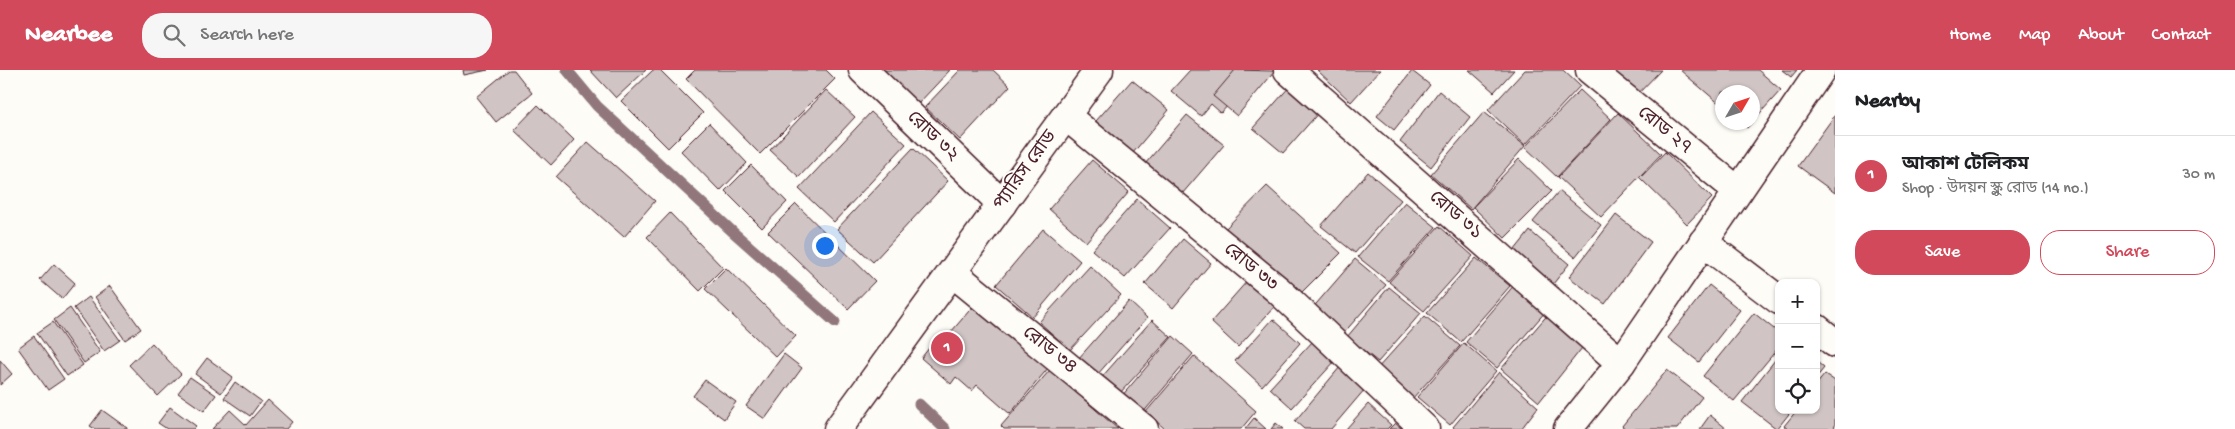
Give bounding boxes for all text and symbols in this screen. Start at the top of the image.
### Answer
search box [142,13,492,58]
text: Nearbee [25,21,112,50]
icon: search [160,21,188,49]
text: Search here [200,24,294,47]
text: Home [1949,25,1991,46]
text: Map [2019,25,2050,46]
text: About [2078,25,2124,46]
text: Contact [2152,25,2210,46]
north arrow [1715,85,1760,130]
text: Nearby [1855,90,1920,115]
street label: রোড ২৭ [1632,102,1696,160]
street label: রোড ৩২ [901,107,963,167]
street label: প্যারিস রোড [987,124,1063,215]
text: আকাশ টেলিকম [1902,154,2029,177]
text: 1 [1868,166,1874,185]
text: 30 m [2182,166,2215,185]
text: Shop · উদয়ন স্কুল রোড (14 no.) [1902,180,2089,199]
street label: রোড ৩১ [1423,186,1487,246]
button: Save [1855,230,2030,275]
button: Share [2040,230,2215,275]
your location [812,233,838,259]
street label: রোড ৩৩ [1218,239,1282,297]
map controls [1775,279,1820,414]
button: + [1775,279,1820,324]
street label: রোড ৩৪ [1017,322,1081,380]
button: − [1775,324,1820,369]
pin: 1 [931,329,963,367]
button: locate [1775,369,1820,414]

